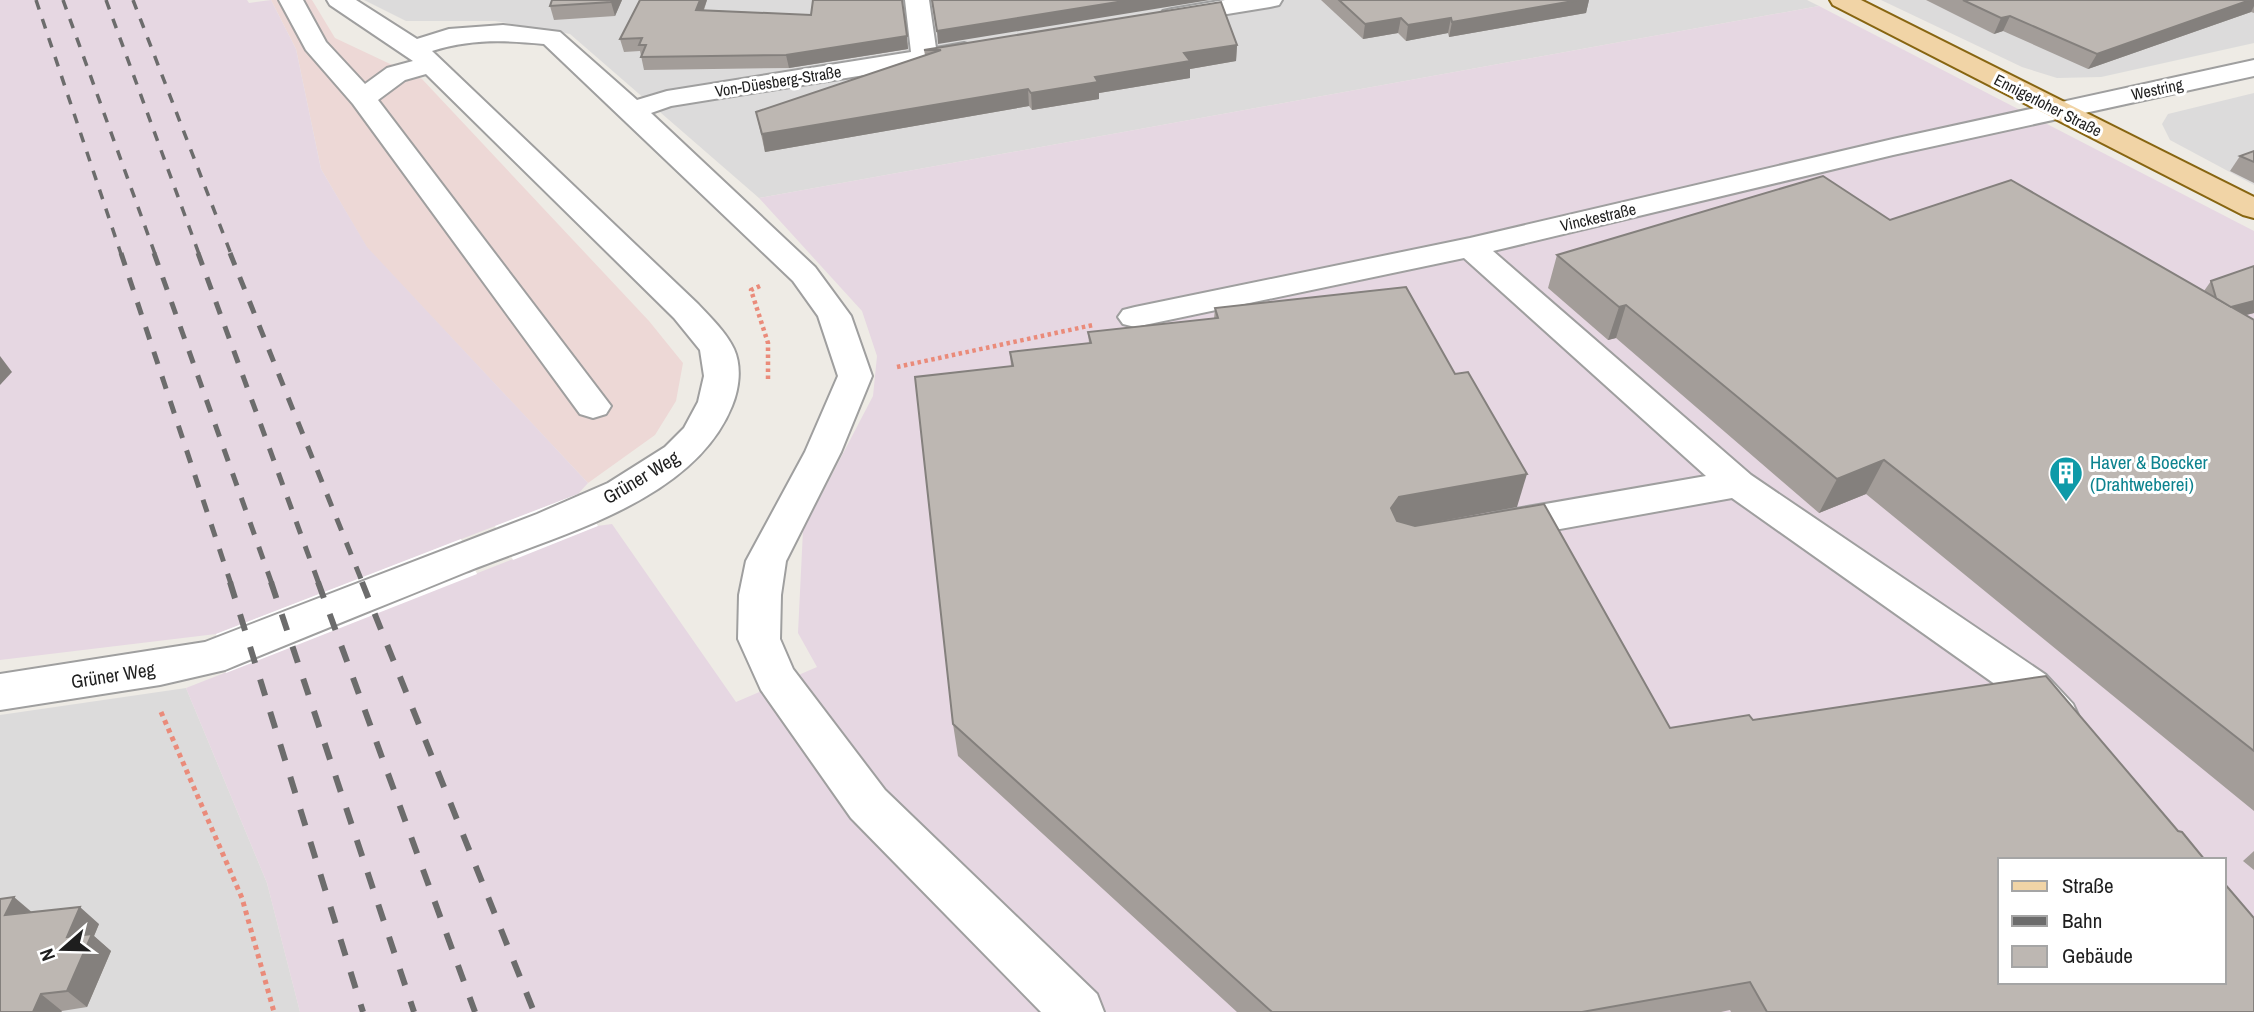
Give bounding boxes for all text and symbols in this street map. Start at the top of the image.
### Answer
street label: Von-Düesberg-Straße [713,60,843,102]
street label: Ennigerloher Straße [1990,68,2106,142]
street label: Westring [2129,73,2186,105]
street label: Vinckestraße [1558,198,1638,236]
street label: Grüner Weg [598,444,684,510]
place label: Haver & Boecker (Drahtweberei) [2090,449,2209,497]
building icon: Haver & Boecker (Drahtweberei) [2047,454,2085,503]
street label: Grüner Weg [69,655,157,694]
legend [1998,858,2226,984]
text: Straße [2062,871,2114,900]
text: Bahn [2062,906,2102,935]
north arrow [28,914,98,984]
text: Gebäude [2062,941,2133,970]
text: N [33,945,61,965]

